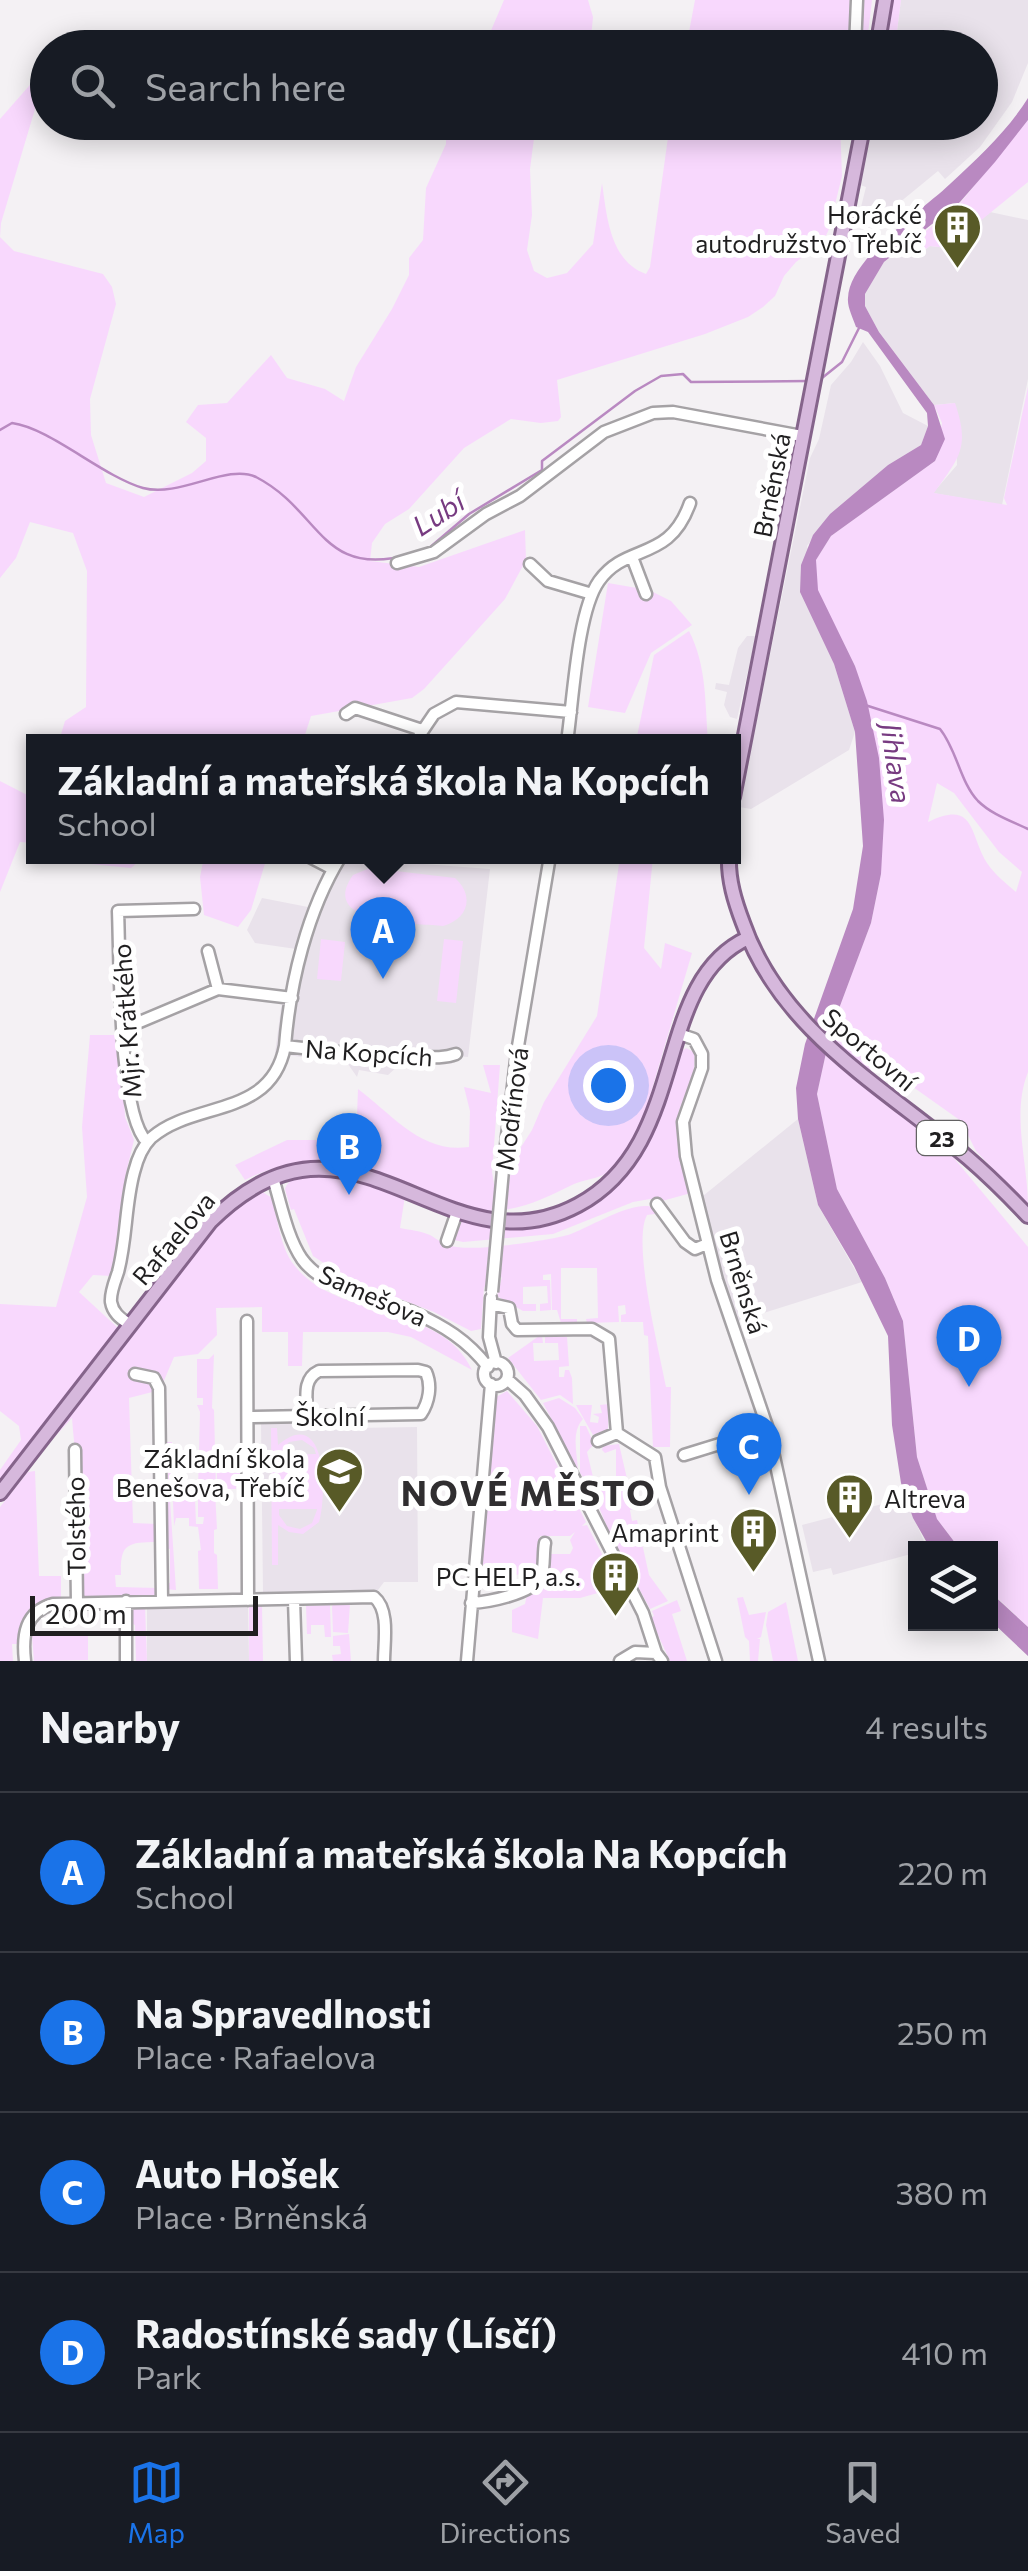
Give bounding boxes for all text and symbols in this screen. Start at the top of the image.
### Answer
search box [30,30,998,140]
icon: search [65,58,120,113]
text: Search here [145,62,346,109]
place label: Horácké autodružstvo Třebíč [695,199,922,258]
building icon: Horácké autodružstvo Třebíč [931,202,983,270]
street label: Brněnská [746,430,796,540]
water label: Lubí [405,481,475,542]
water label: Jihlava [874,717,919,806]
popup [26,734,741,864]
text: Základní a mateřská škola Na Kopcích [57,756,710,803]
text: School [57,803,157,843]
pin: A [350,896,416,979]
street label: Mjr. Krátkého [106,943,146,1099]
street label: Sportovní [817,1001,924,1098]
street label: Na Kopcích [304,1033,434,1071]
street label: Modřínová [489,1046,533,1172]
your location [583,1060,634,1111]
pin: B [316,1112,382,1195]
road number: 23 [917,1121,967,1155]
street label: Rafaelova [125,1185,221,1291]
street label: Brněnská [714,1227,774,1337]
street label: Samešova [315,1258,431,1332]
pin: D [936,1304,1002,1387]
street label: Školní [295,1401,366,1431]
pin: C [716,1412,782,1495]
place label: Základní škola Benešova, Třebíč [116,1443,305,1502]
school or university icon: Základní škola Benešova, Třebíč [314,1446,366,1514]
district label: NOVÉ MĚSTO [401,1470,657,1513]
building icon: Altreva [823,1472,875,1540]
street label: Tolstého [59,1476,91,1576]
place label: Altreva [884,1483,966,1513]
building icon: Amaprint [728,1506,780,1574]
place label: Amaprint [611,1517,719,1547]
map controls [908,1541,998,1631]
button: layers [908,1541,998,1631]
building icon: PC HELP, a.s. [590,1550,642,1618]
place label: PC HELP, a.s. [436,1561,581,1591]
scale bar [30,1591,258,1636]
text: 200 m [45,1596,127,1630]
text: Nearby [40,1700,180,1752]
text: 4 results [865,1706,988,1746]
text: Základní a mateřská škola Na Kopcích [135,1829,787,1876]
text: A [61,1852,84,1892]
text: 220 m [898,1852,988,1892]
text: School [135,1876,234,1916]
text: Na Spravedlnosti [135,1989,432,2036]
text: B [62,2012,83,2052]
text: 250 m [897,2012,988,2052]
text: Place · Rafaelova [135,2036,376,2076]
text: Auto Hošek [135,2149,340,2196]
text: C [62,2172,83,2212]
text: 380 m [895,2172,988,2212]
text: Place · Brněnská [135,2196,368,2236]
text: Radostínské sady (Lísčí) [135,2309,557,2356]
text: D [61,2332,84,2372]
text: 410 m [901,2332,988,2372]
text: Park [135,2356,202,2396]
tab: Map [127,2455,185,2549]
tab: Directions [439,2455,571,2549]
tab: Saved [825,2455,901,2549]

